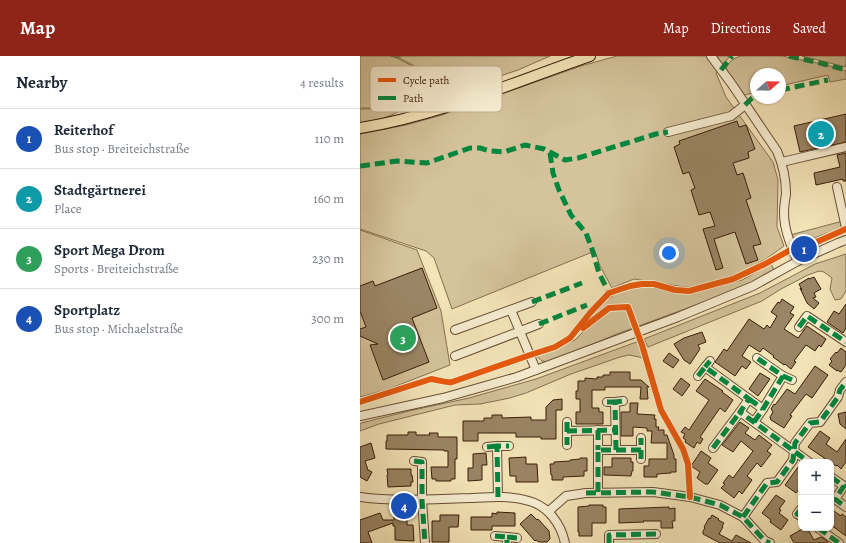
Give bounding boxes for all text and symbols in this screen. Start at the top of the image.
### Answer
text: Map [20,15,55,41]
text: Map [663,19,689,38]
text: Directions [711,19,771,38]
text: Saved [793,19,826,38]
legend [370,66,502,112]
north arrow [750,68,786,104]
text: Nearby [16,71,67,94]
text: Cycle path [403,73,450,88]
text: 4 results [300,74,344,91]
text: Path [403,91,424,106]
pin: 2 [808,119,834,149]
text: Reiterhof [54,120,113,140]
text: 1 [27,130,31,147]
text: 110 m [315,130,344,147]
text: Bus stop · Breiteichstraße [54,140,189,157]
text: Stadtgärtnerei [54,180,146,200]
text: 2 [26,190,32,207]
text: 160 m [313,190,344,207]
text: Place [54,200,82,217]
pin: 1 [791,234,817,264]
text: Sport Mega Drom [54,240,165,260]
your location [659,243,679,263]
text: 3 [26,250,32,267]
text: 230 m [312,250,344,267]
text: Sports · Breiteichstraße [54,260,179,277]
text: Sportplatz [54,300,120,320]
text: 4 [26,310,32,327]
text: 300 m [311,310,344,327]
text: Bus stop · Michaelstraße [54,320,183,337]
pin: 3 [390,323,416,353]
map controls [798,459,834,531]
button: + [798,459,834,495]
pin: 4 [391,491,417,521]
button: − [798,495,834,531]

